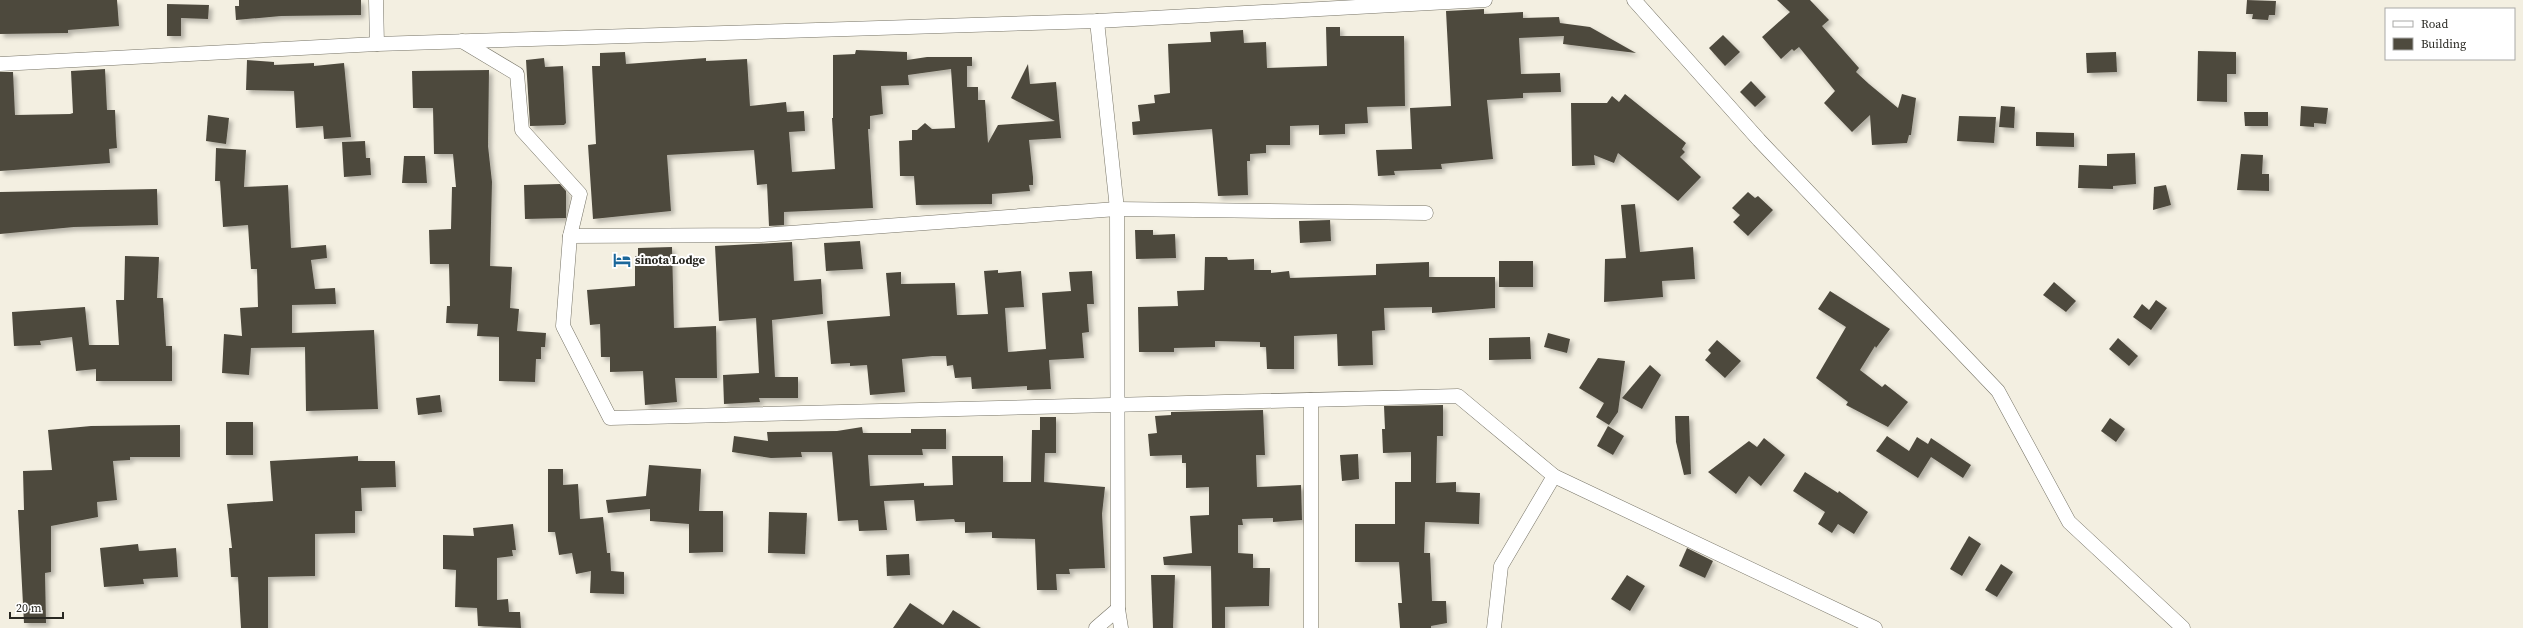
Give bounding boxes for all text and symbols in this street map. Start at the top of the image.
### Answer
legend [2385,8,2515,60]
text: Road [2421,16,2448,32]
text: Building [2421,36,2466,52]
hotel icon: sinota Lodge [612,250,632,270]
place label: sinota Lodge [635,252,705,268]
scale bar [10,594,63,620]
text: 20 m [16,600,42,616]

